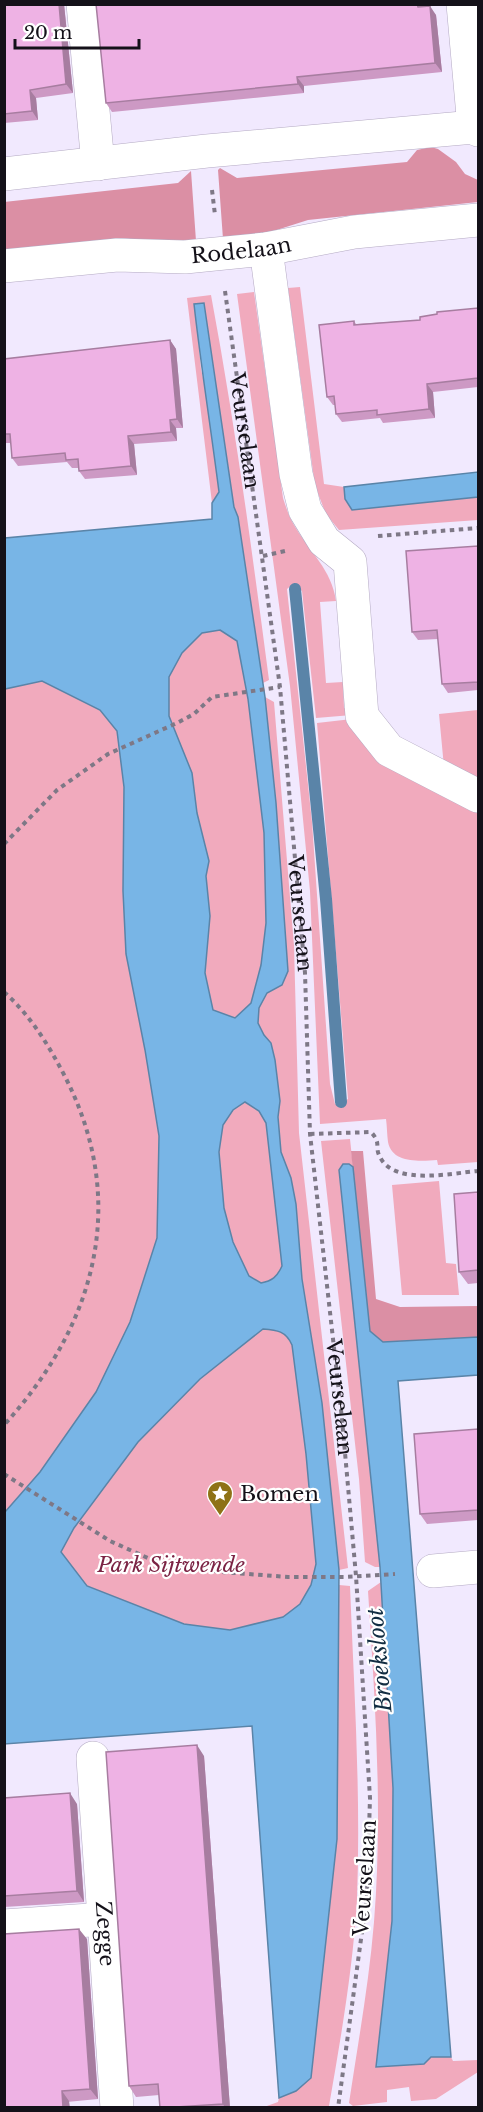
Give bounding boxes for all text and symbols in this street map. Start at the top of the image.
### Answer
scale bar [15,12,140,50]
text: 20 m [24,22,72,44]
street label: Rodelaan [190,231,293,269]
street label: Veurselaan [223,370,265,490]
street label: Veurselaan [282,853,318,973]
street label: Veurselaan [320,1337,358,1457]
place icon: Bomen [205,1479,235,1517]
place label: Bomen [240,1481,319,1507]
park label: Park Sijtwende [96,1552,245,1578]
water label: Broeksloot [361,1607,398,1714]
street label: Veurselaan [348,1819,382,1938]
street label: Zegge [90,1900,120,1967]

